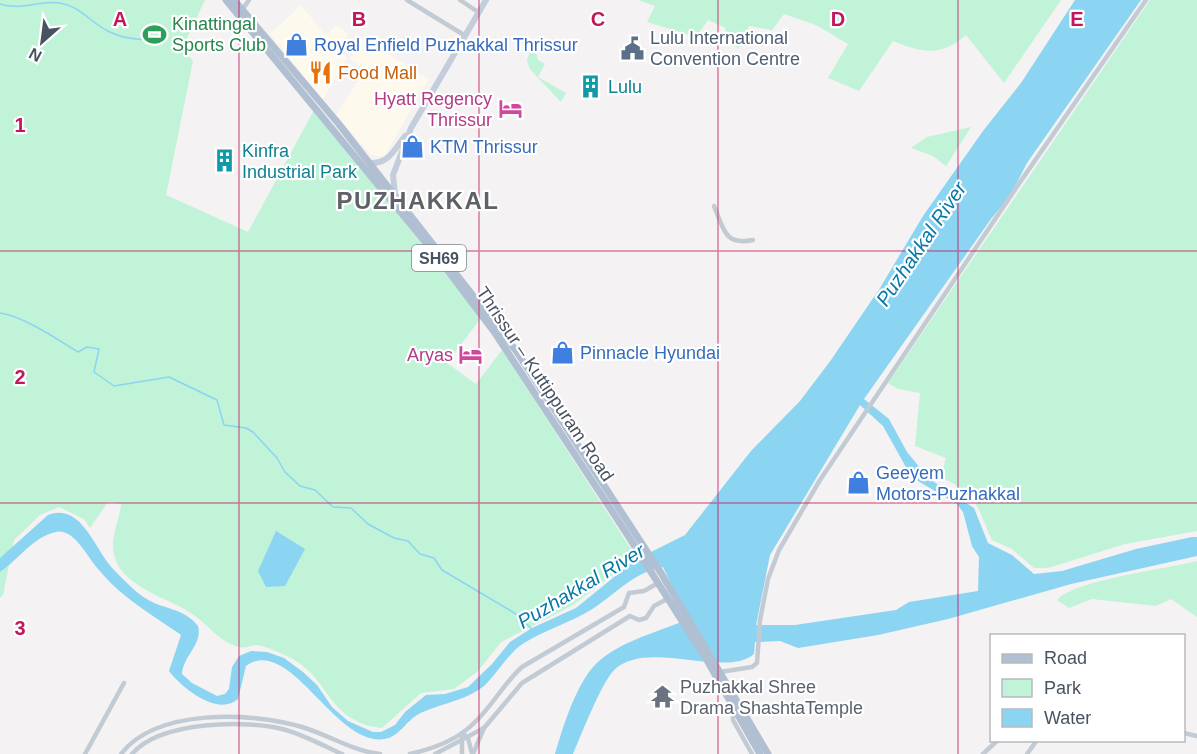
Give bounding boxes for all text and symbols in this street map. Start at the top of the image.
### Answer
text: A [113,8,127,30]
text: B [352,8,366,30]
text: C [591,8,605,30]
text: D [831,8,845,30]
text: E [1070,8,1084,30]
north arrow [12,12,72,72]
place label: Kinattingal Sports Club [172,14,266,55]
sports icon: Kinattingal Sports Club [141,21,167,47]
place label: Lulu International Convention Centre [650,28,800,69]
shop icon: Royal Enfield Puzhakkal Thrissur [283,32,309,58]
place label: Royal Enfield Puzhakkal Thrissur [314,35,578,55]
public building icon: Lulu International Convention Centre [619,35,645,61]
text: N [26,45,44,65]
restaurant icon: Food Mall [307,60,333,86]
place label: Food Mall [338,63,417,83]
building icon: Lulu [577,74,603,100]
place label: Lulu [608,77,642,97]
place label: Hyatt Regency Thrissur [374,89,492,130]
hotel icon: Hyatt Regency Thrissur [497,96,523,122]
text: 1 [14,114,26,136]
shop icon: KTM Thrissur [399,134,425,160]
place label: KTM Thrissur [430,137,538,157]
place label: Kinfra Industrial Park [242,141,358,182]
building icon: Kinfra Industrial Park [211,148,237,174]
water label: Puzhakkal River [871,177,971,310]
district label: PUZHAKKAL [337,187,499,214]
road number: SH69 [412,245,466,271]
street label: Thrissur – Kuttippuram Road [472,283,618,485]
shop icon: Pinnacle Hyundai [549,340,575,366]
hotel icon: Aryas [458,342,484,368]
place label: Pinnacle Hyundai [580,343,720,363]
place label: Aryas [407,345,453,365]
text: 2 [14,366,26,388]
place label: Geeyem Motors-Puzhakkal [876,463,1020,504]
shop icon: Geeyem Motors-Puzhakkal [845,470,871,496]
water label: Puzhakkal River [513,539,650,633]
text: 3 [14,617,26,639]
legend [990,634,1185,742]
text: Road [1044,648,1087,668]
place label: Puzhakkal Shree Drama ShashtaTemple [680,677,863,718]
text: Park [1044,678,1082,698]
temple icon: Puzhakkal Shree Drama ShashtaTemple [649,684,675,710]
text: Water [1044,708,1091,728]

